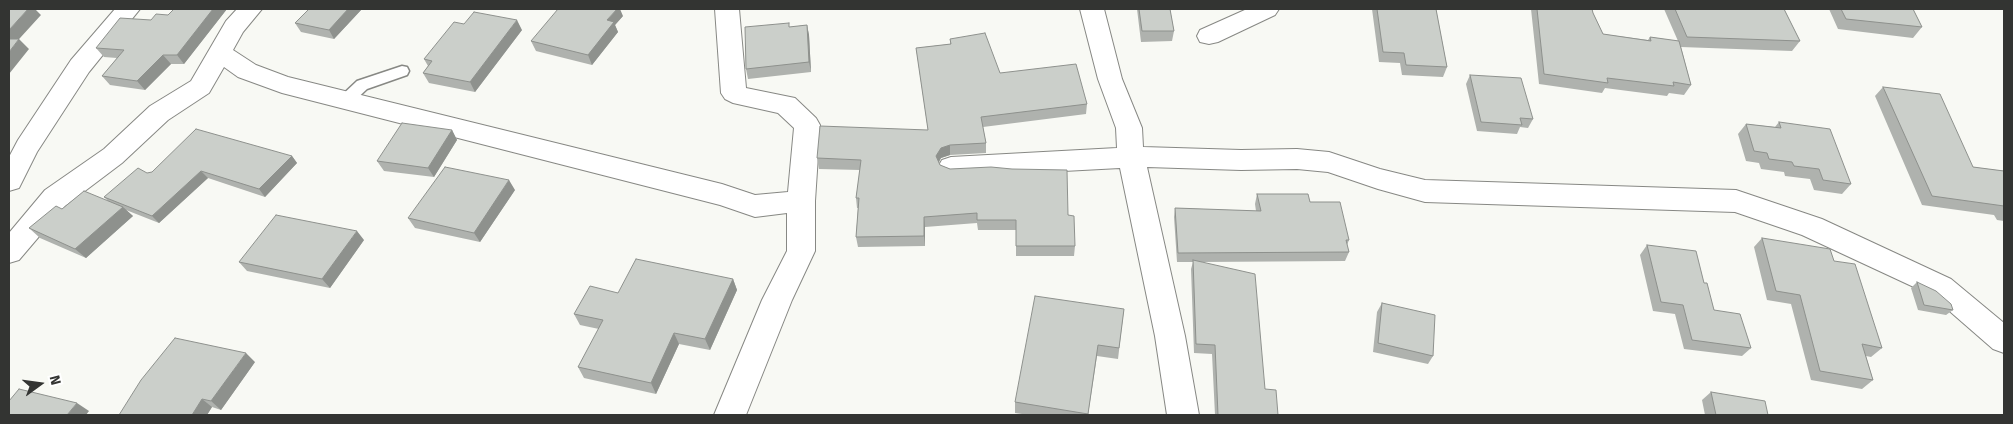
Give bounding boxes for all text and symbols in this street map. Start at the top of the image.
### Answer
north arrow [15,359,65,409]
text: N [46,374,64,387]

